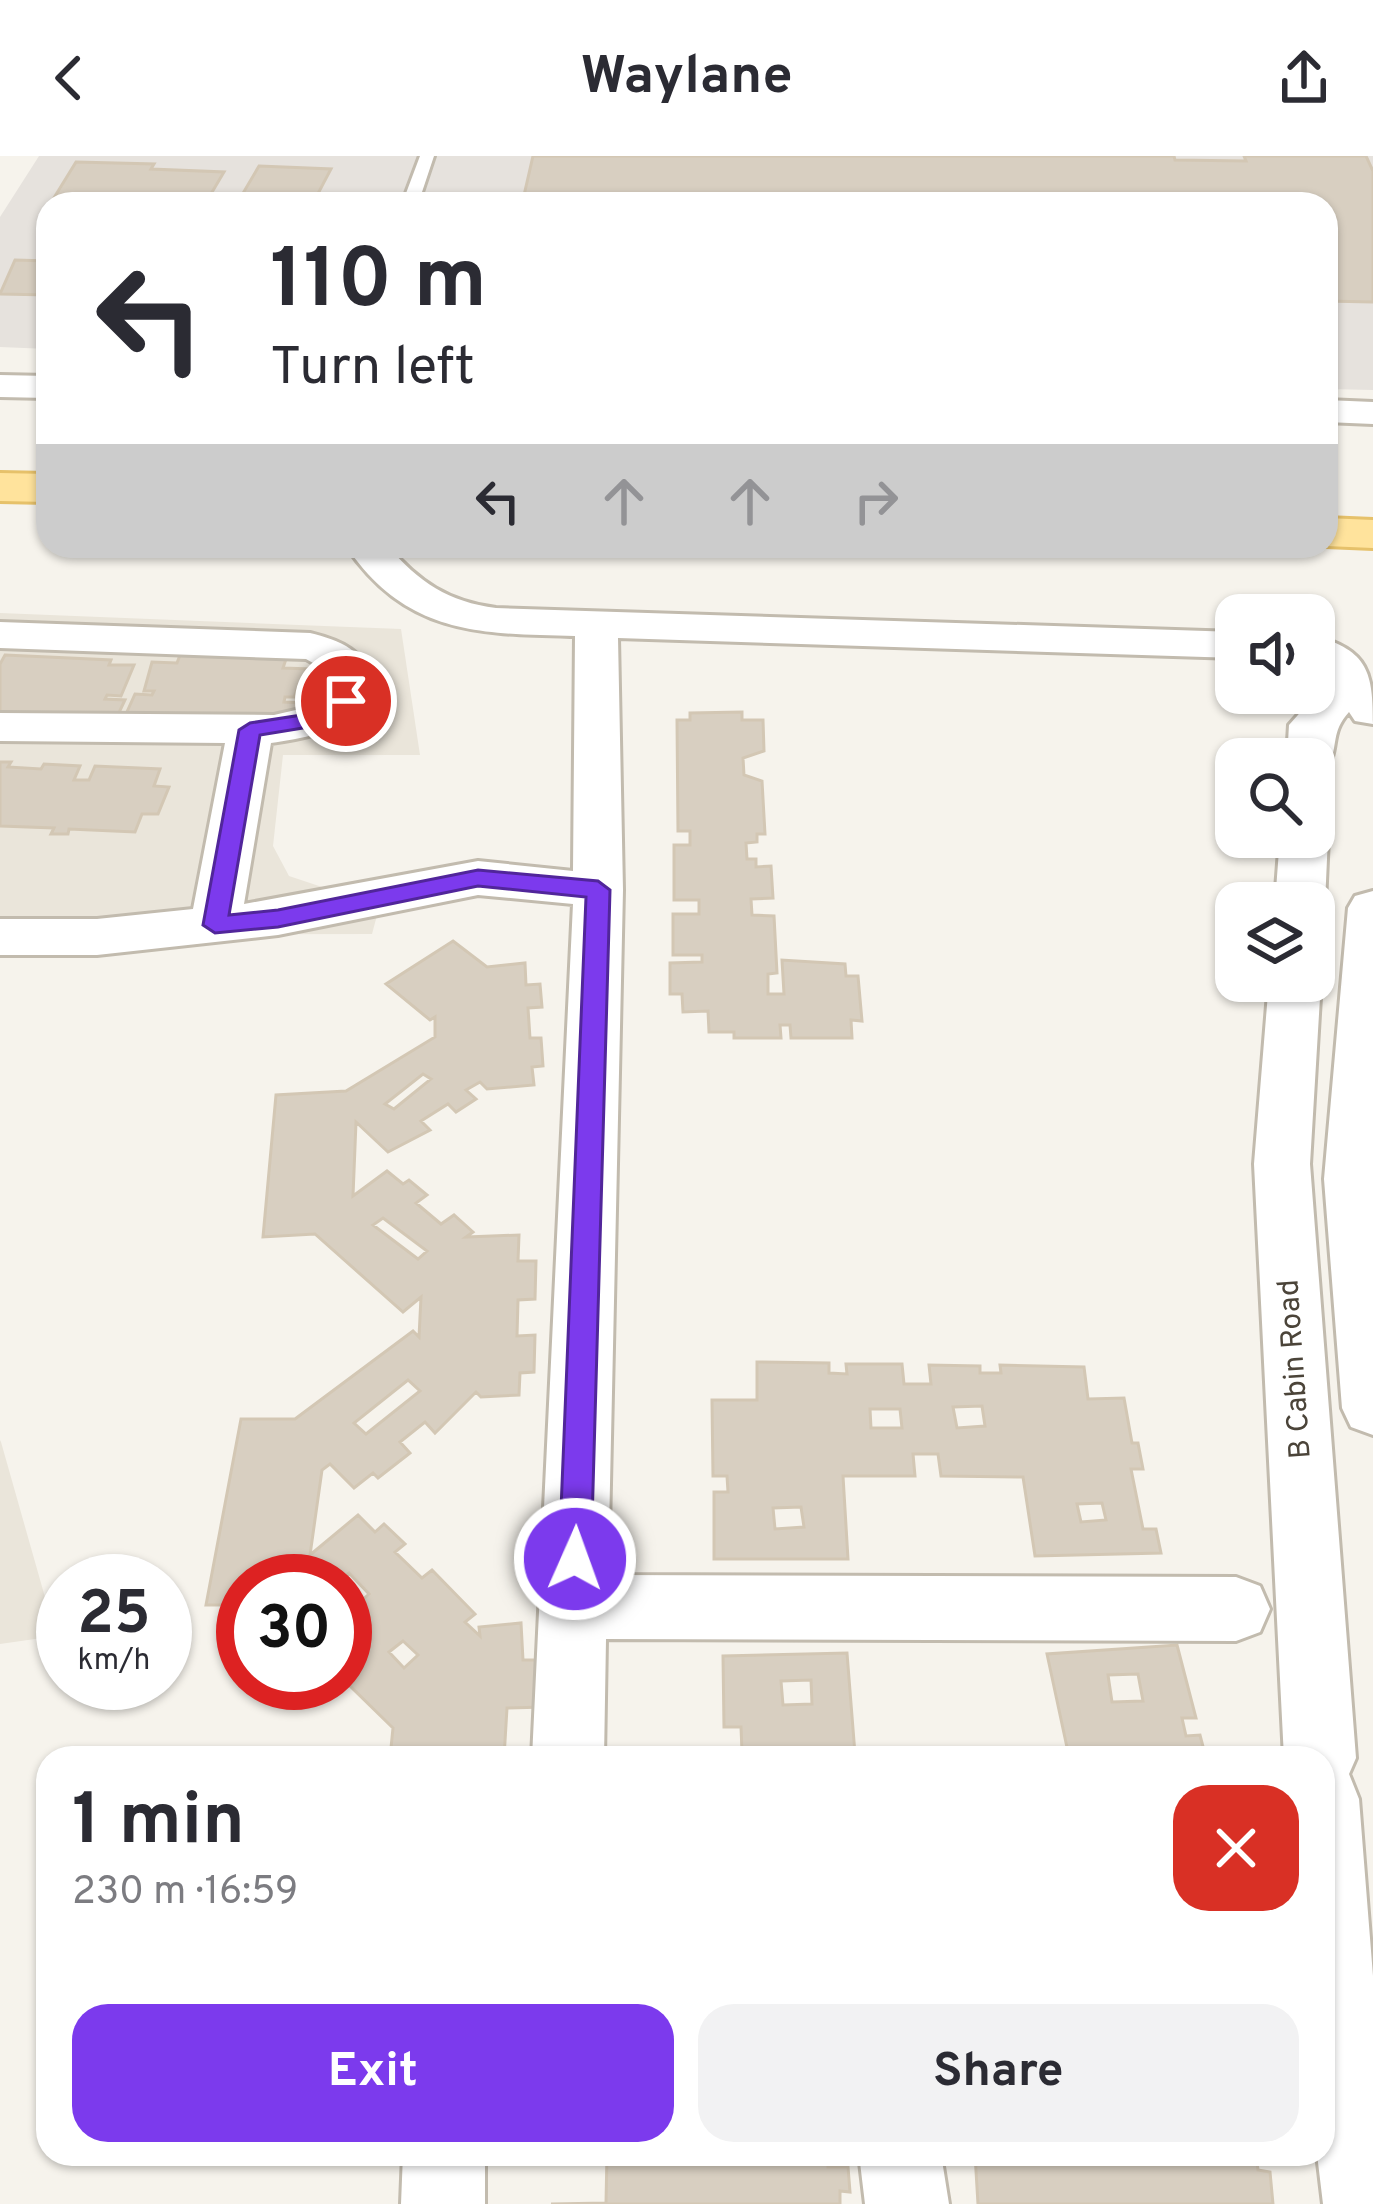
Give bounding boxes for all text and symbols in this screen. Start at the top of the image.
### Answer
text: Waylane [580,44,793,113]
icon: back [36,45,102,111]
icon: share [1271,45,1337,111]
text: 110 m [270,231,487,337]
icon: left [72,240,228,396]
text: Turn left [270,335,475,404]
icon: left [465,468,531,534]
icon: ahead [591,468,657,534]
icon: ahead [717,468,783,534]
icon: right [843,468,909,534]
map controls [1215,594,1335,1002]
button: sound [1215,594,1335,714]
pin [295,650,397,752]
icon: arrive [313,668,379,734]
button: search [1215,738,1335,858]
button: layers [1215,882,1335,1002]
street label: B Cabin Road [1271,1278,1321,1460]
position arrow [512,1496,638,1622]
speed limit sign: 30 [216,1554,372,1710]
text: 25 [77,1579,151,1655]
text: km/h [78,1643,150,1680]
text: 1 min [72,1778,245,1870]
button: close [1173,1785,1299,1911]
text: 230 m · 16:59 [72,1869,298,1918]
button: Exit [72,2004,674,2142]
button: Share [698,2004,1299,2142]

